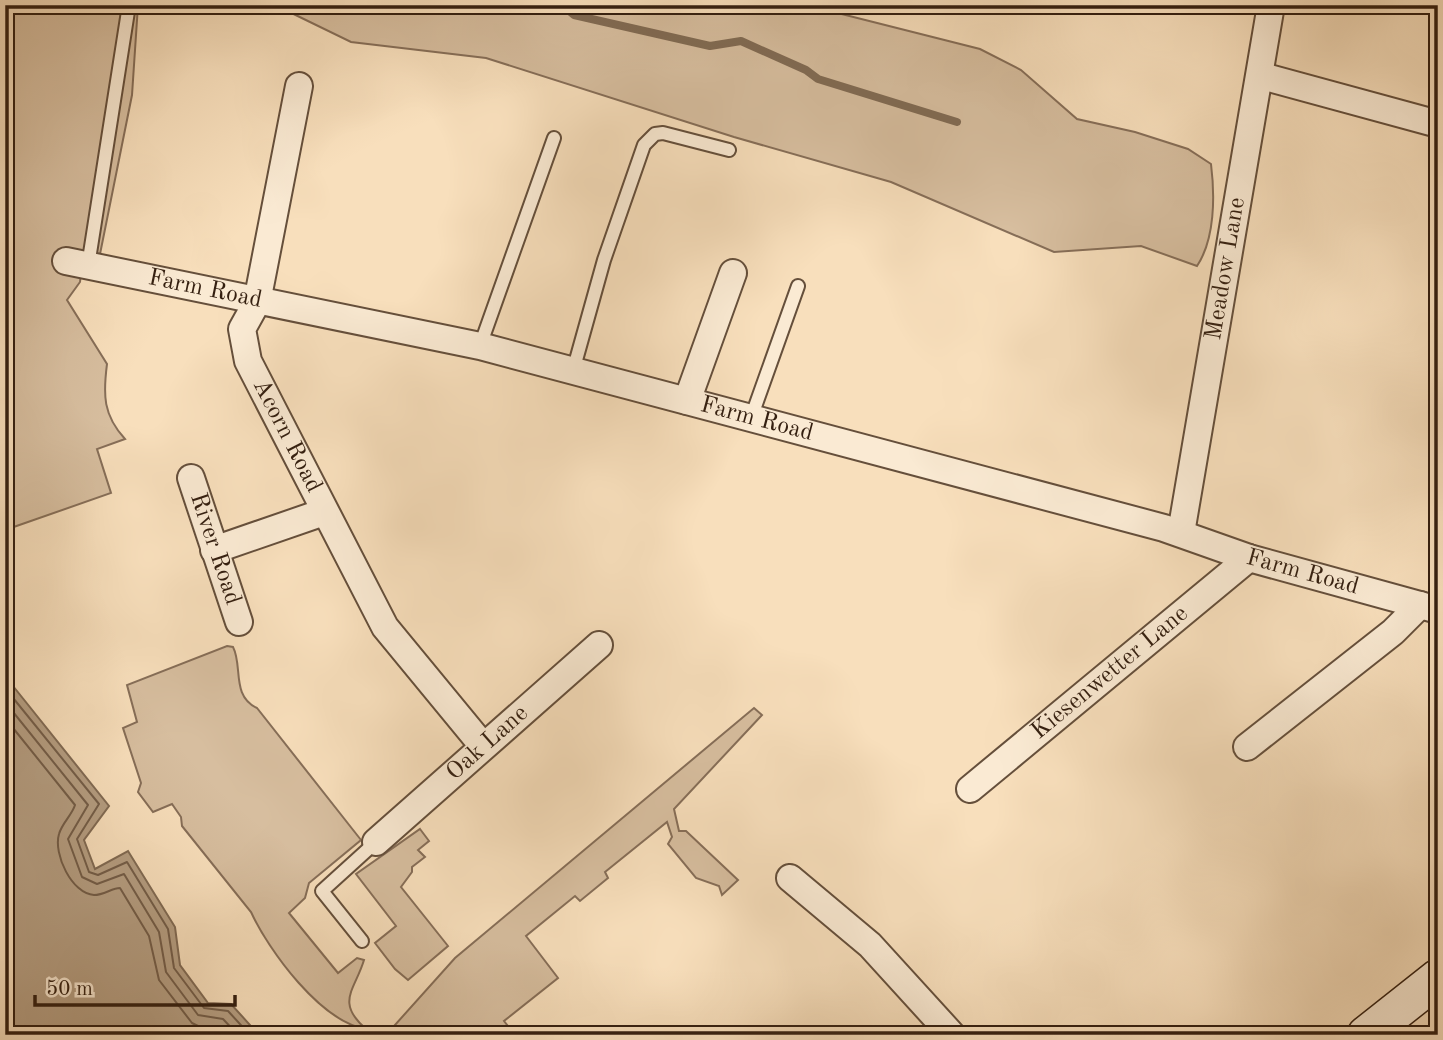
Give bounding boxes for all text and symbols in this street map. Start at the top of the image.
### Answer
street label: Meadow Lane [1202,196,1250,342]
street label: Farm Road [146,266,264,313]
street label: Acorn Road [248,376,326,497]
street label: Farm Road [698,393,816,446]
street label: River Road [185,490,244,608]
street label: Farm Road [1243,546,1361,600]
street label: Kiesenwetter Lane [1027,601,1193,744]
street label: Oak Lane [442,701,533,785]
scale bar [35,963,234,1007]
text: 50 m [46,979,93,1000]

